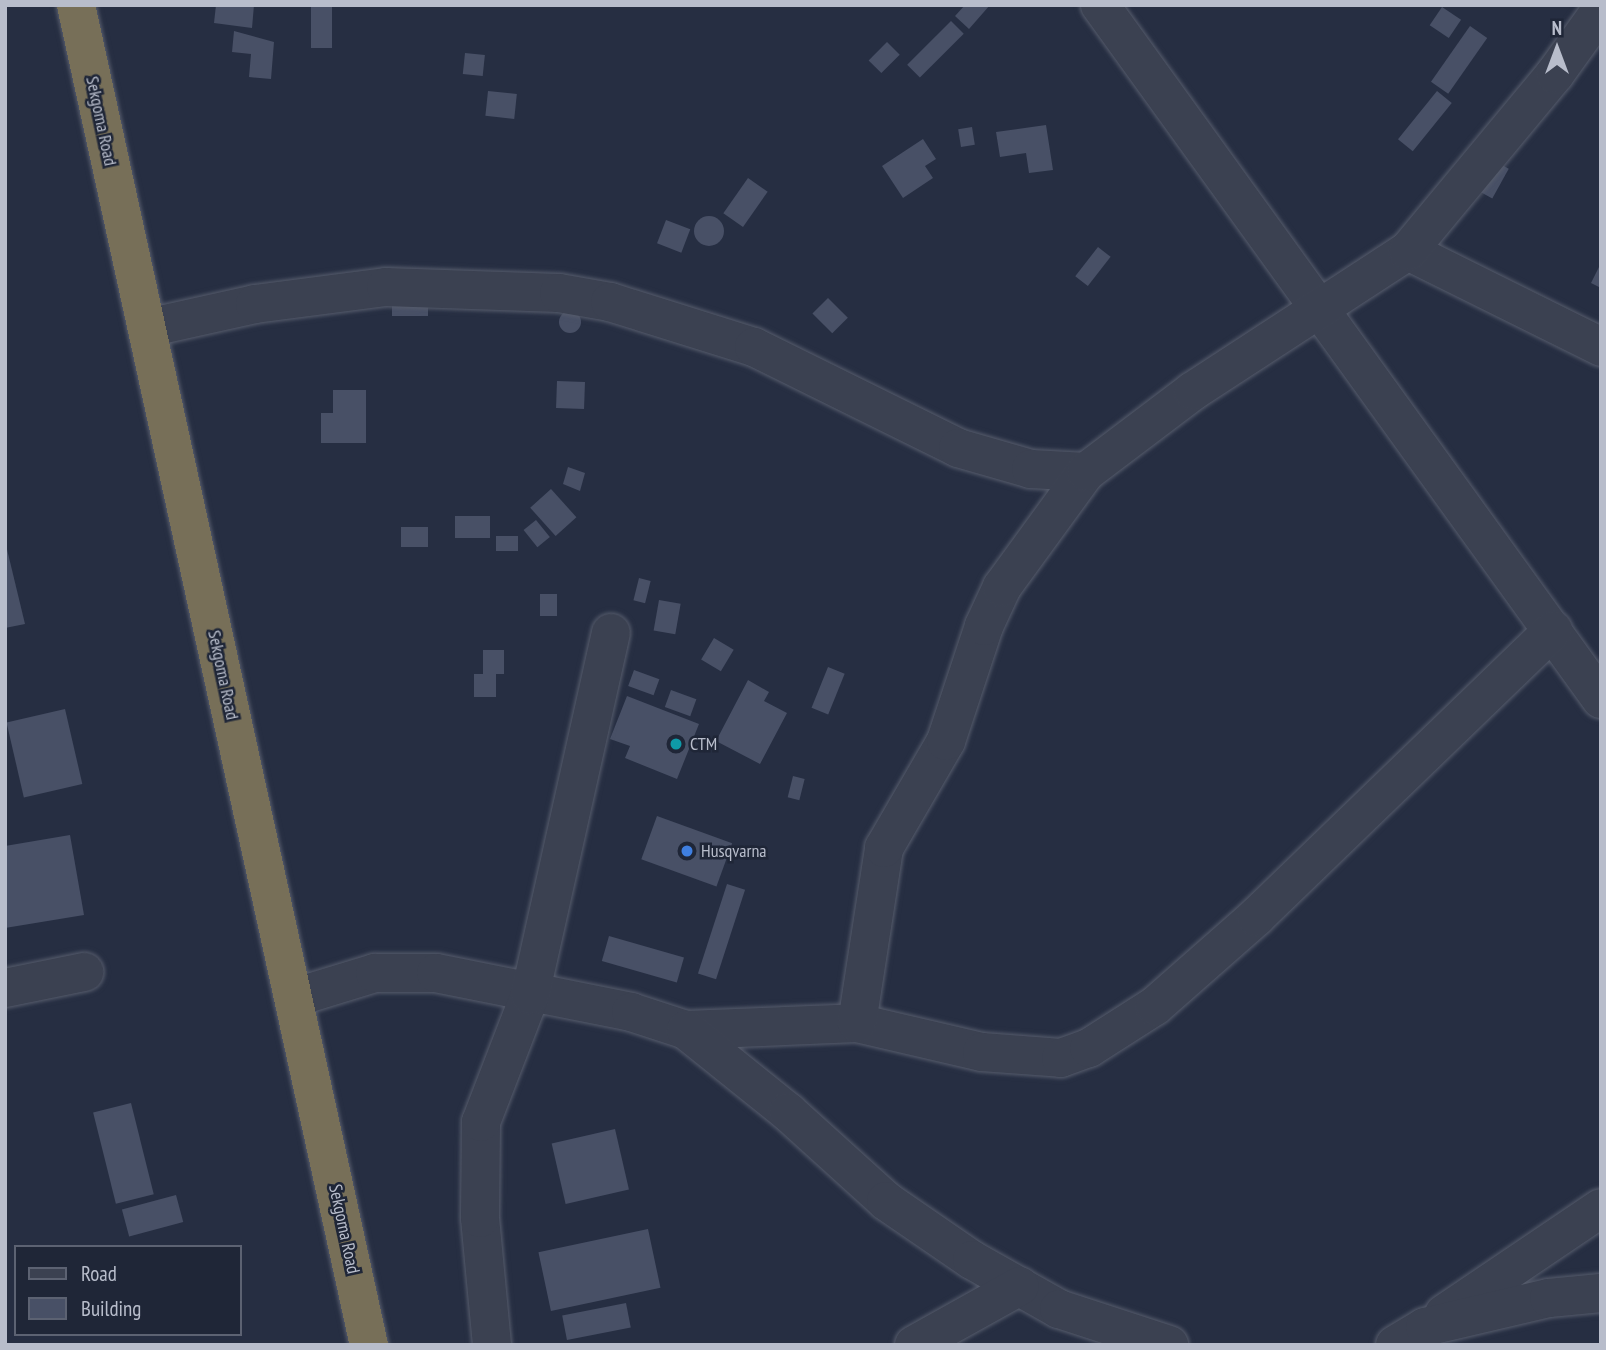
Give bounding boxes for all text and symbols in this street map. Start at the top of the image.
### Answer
north arrow [1522,14,1592,84]
text: N [1552,16,1562,40]
street label: Sekgoma Road [81,74,121,168]
street label: Sekgoma Road [203,628,243,722]
place label: CTM [690,733,717,755]
marker: CTM [668,736,684,752]
place label: Husqvarna [701,840,767,862]
marker: Husqvarna [679,843,695,859]
street label: Sekgoma Road [324,1182,364,1276]
legend [14,1245,242,1336]
text: Road [81,1260,117,1287]
text: Building [81,1295,141,1322]

